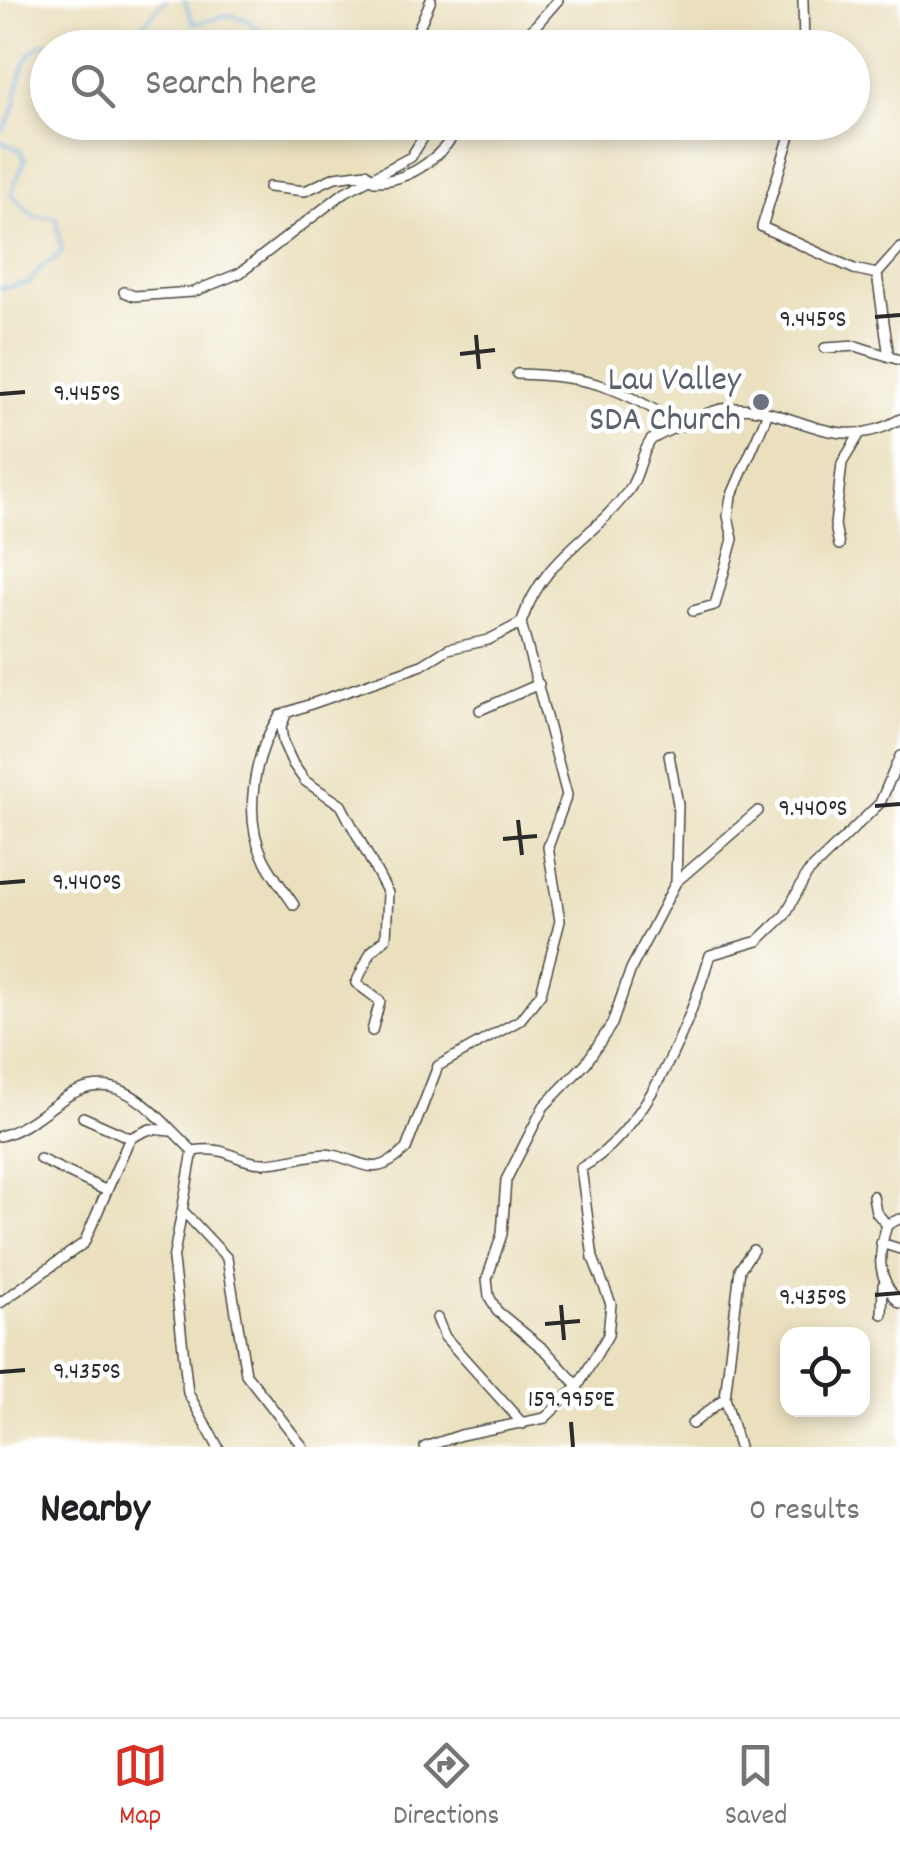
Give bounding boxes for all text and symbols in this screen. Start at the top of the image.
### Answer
search box [30,30,870,140]
icon: search [65,58,120,113]
text: Search here [145,58,317,113]
text: 9.445°S [780,303,846,339]
place label: Lau Valley SDA Church [589,357,742,447]
text: 9.445°S [54,377,120,413]
marker: Lau Valley SDA Church [750,391,772,413]
text: 9.440°S [778,792,848,828]
text: 9.440°S [52,866,122,902]
text: 9.435°S [779,1281,847,1317]
map controls [780,1327,870,1417]
button: locate [780,1327,870,1417]
text: 9.435°S [53,1355,121,1391]
text: 159.995°E [528,1383,615,1419]
text: Nearby [40,1482,150,1542]
text: 0 results [749,1489,860,1535]
tab: Map [113,1738,168,1838]
tab: Directions [393,1738,499,1838]
tab: Saved [725,1738,787,1838]

